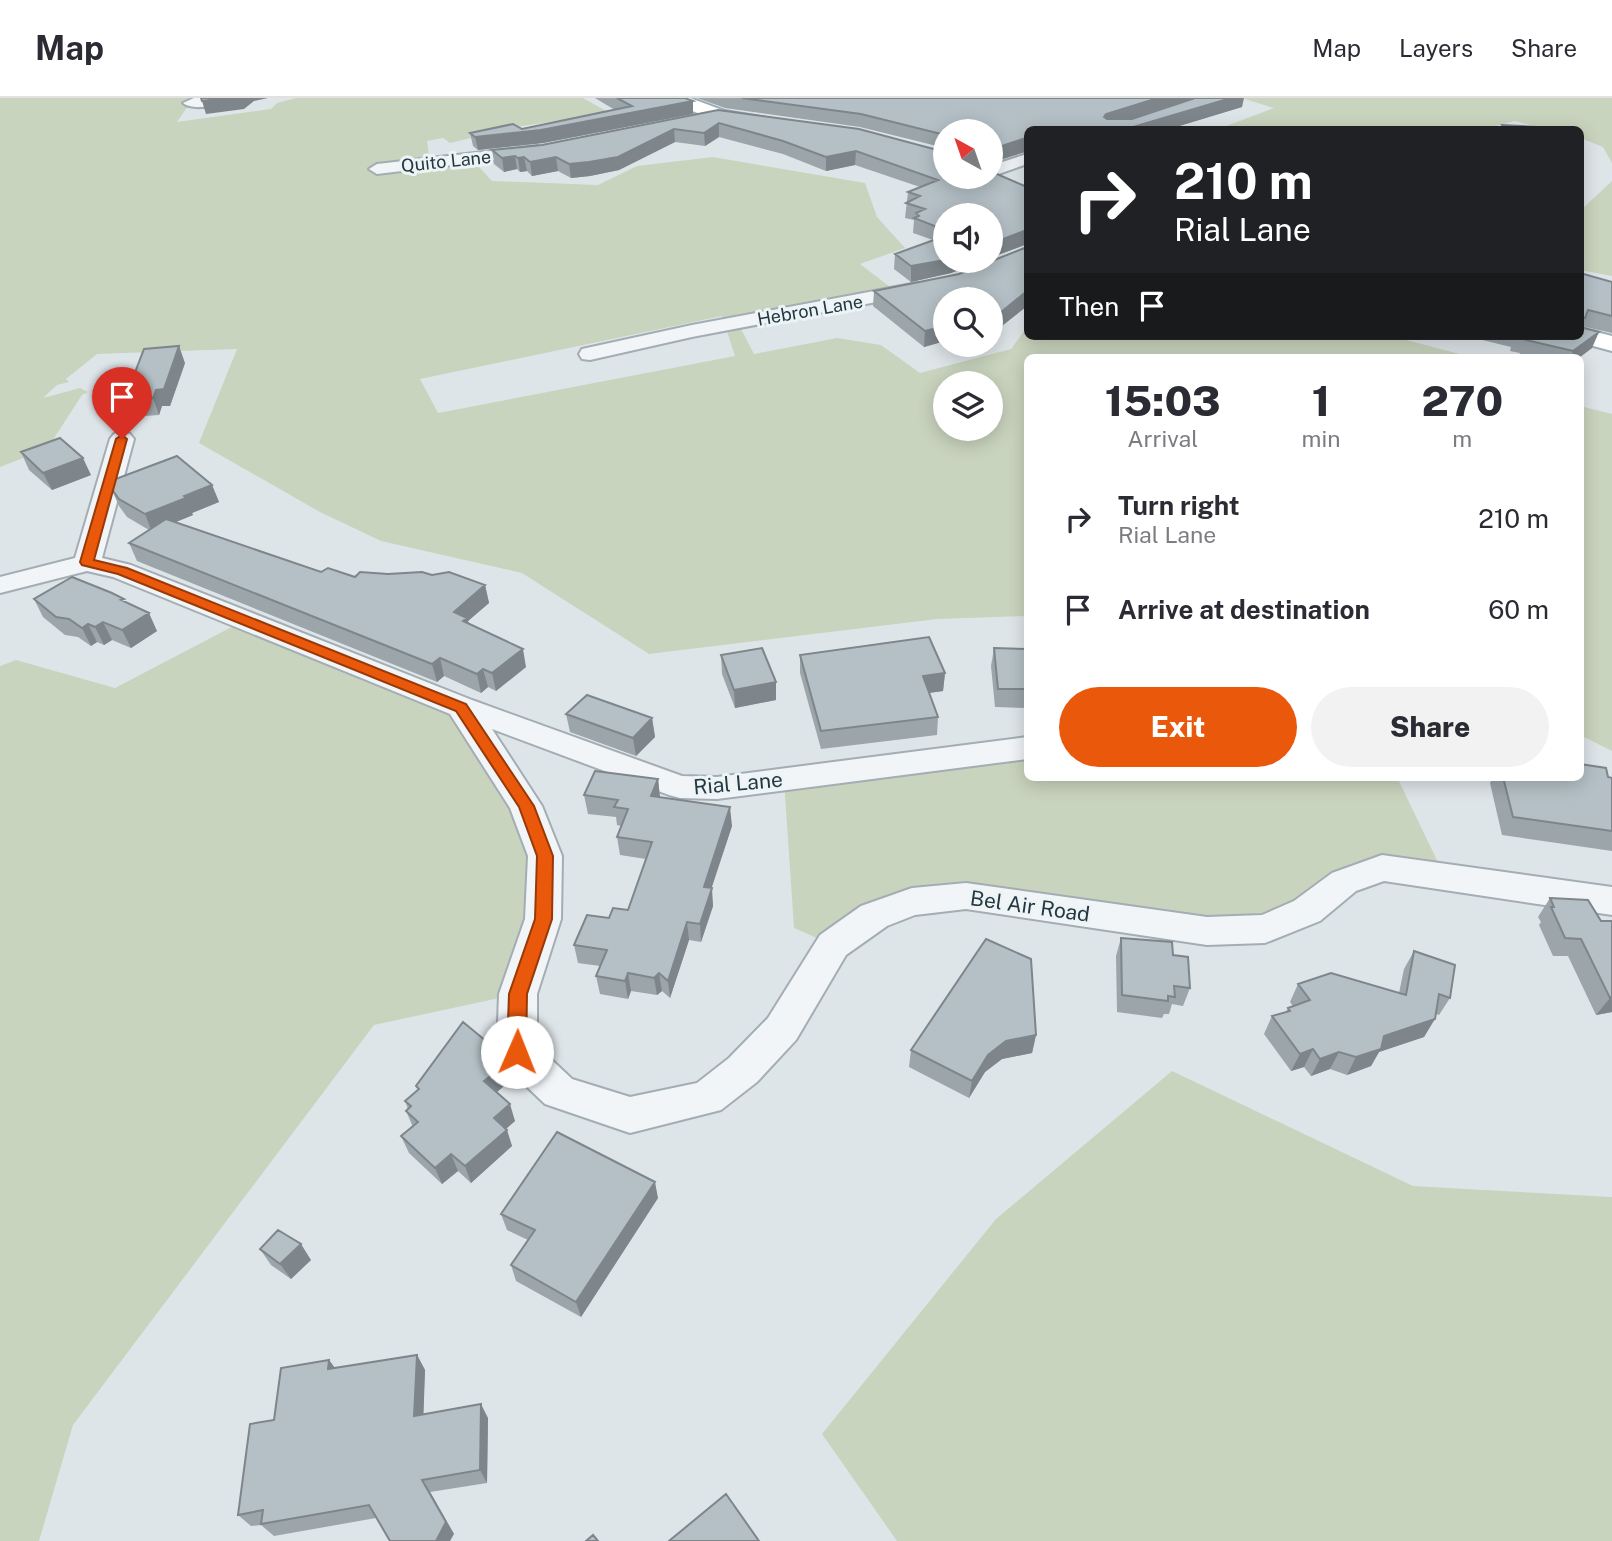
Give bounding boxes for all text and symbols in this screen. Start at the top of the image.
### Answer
text: Map [35,29,104,67]
text: Map [1312,34,1361,62]
text: Layers [1399,34,1473,62]
text: Share [1511,34,1577,62]
north arrow [933,119,1003,189]
map controls [933,119,1003,441]
street label: Quito Lane [400,146,492,176]
text: 210 m [1174,152,1313,210]
icon: right [1059,154,1150,245]
button: sound [933,203,1003,273]
text: Rial Lane [1174,211,1311,248]
button: search [933,287,1003,357]
icon: arrive [1133,287,1171,325]
street label: Hebron Lane [755,290,865,330]
text: Then [1059,291,1119,322]
pin [92,367,152,439]
button: layers [933,371,1003,441]
text: 15:03 [1105,376,1221,425]
text: 1 [1312,376,1330,425]
text: 270 [1421,376,1503,425]
icon: arrive [103,378,141,416]
text: Arrival [1127,425,1198,452]
text: min [1302,425,1341,452]
text: m [1452,425,1472,452]
text: Turn right [1118,490,1240,521]
icon: right [1059,500,1097,538]
text: 210 m [1478,503,1549,534]
text: Rial Lane [1118,521,1216,548]
icon: arrive [1059,591,1097,629]
text: Arrive at destination [1118,594,1370,625]
text: 60 m [1488,594,1549,625]
button: Exit [1059,687,1297,767]
button: Share [1311,687,1549,767]
street label: Rial Lane [692,767,784,799]
street label: Bel Air Road [968,885,1092,927]
position arrow [480,1015,554,1089]

